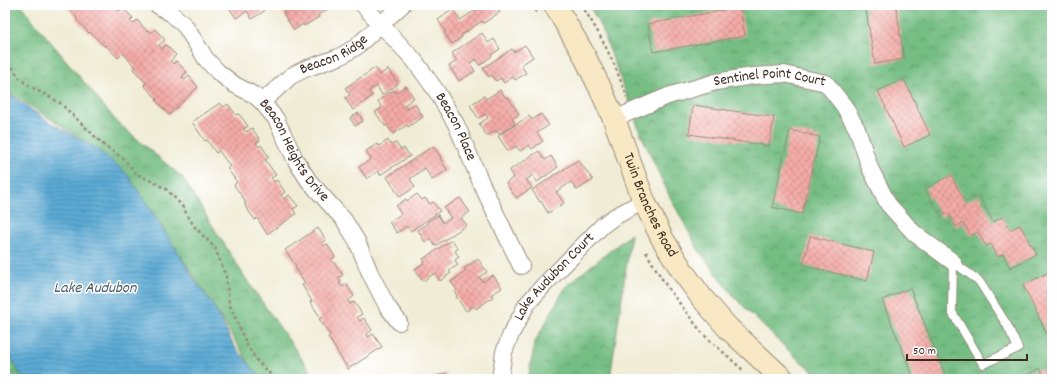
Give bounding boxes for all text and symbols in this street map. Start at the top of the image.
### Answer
street label: Beacon Ridge [296,29,374,81]
street label: Sentinel Point Court [712,63,828,94]
street label: Beacon Place [429,89,482,165]
street label: Beacon Heights Drive [253,94,334,208]
street label: Twin Branches Road [616,150,683,262]
street label: Lake Audubon Court [509,228,601,325]
water label: Lake Audubon [54,277,137,300]
scale bar [907,336,1027,362]
text: 50 m [913,343,936,360]

